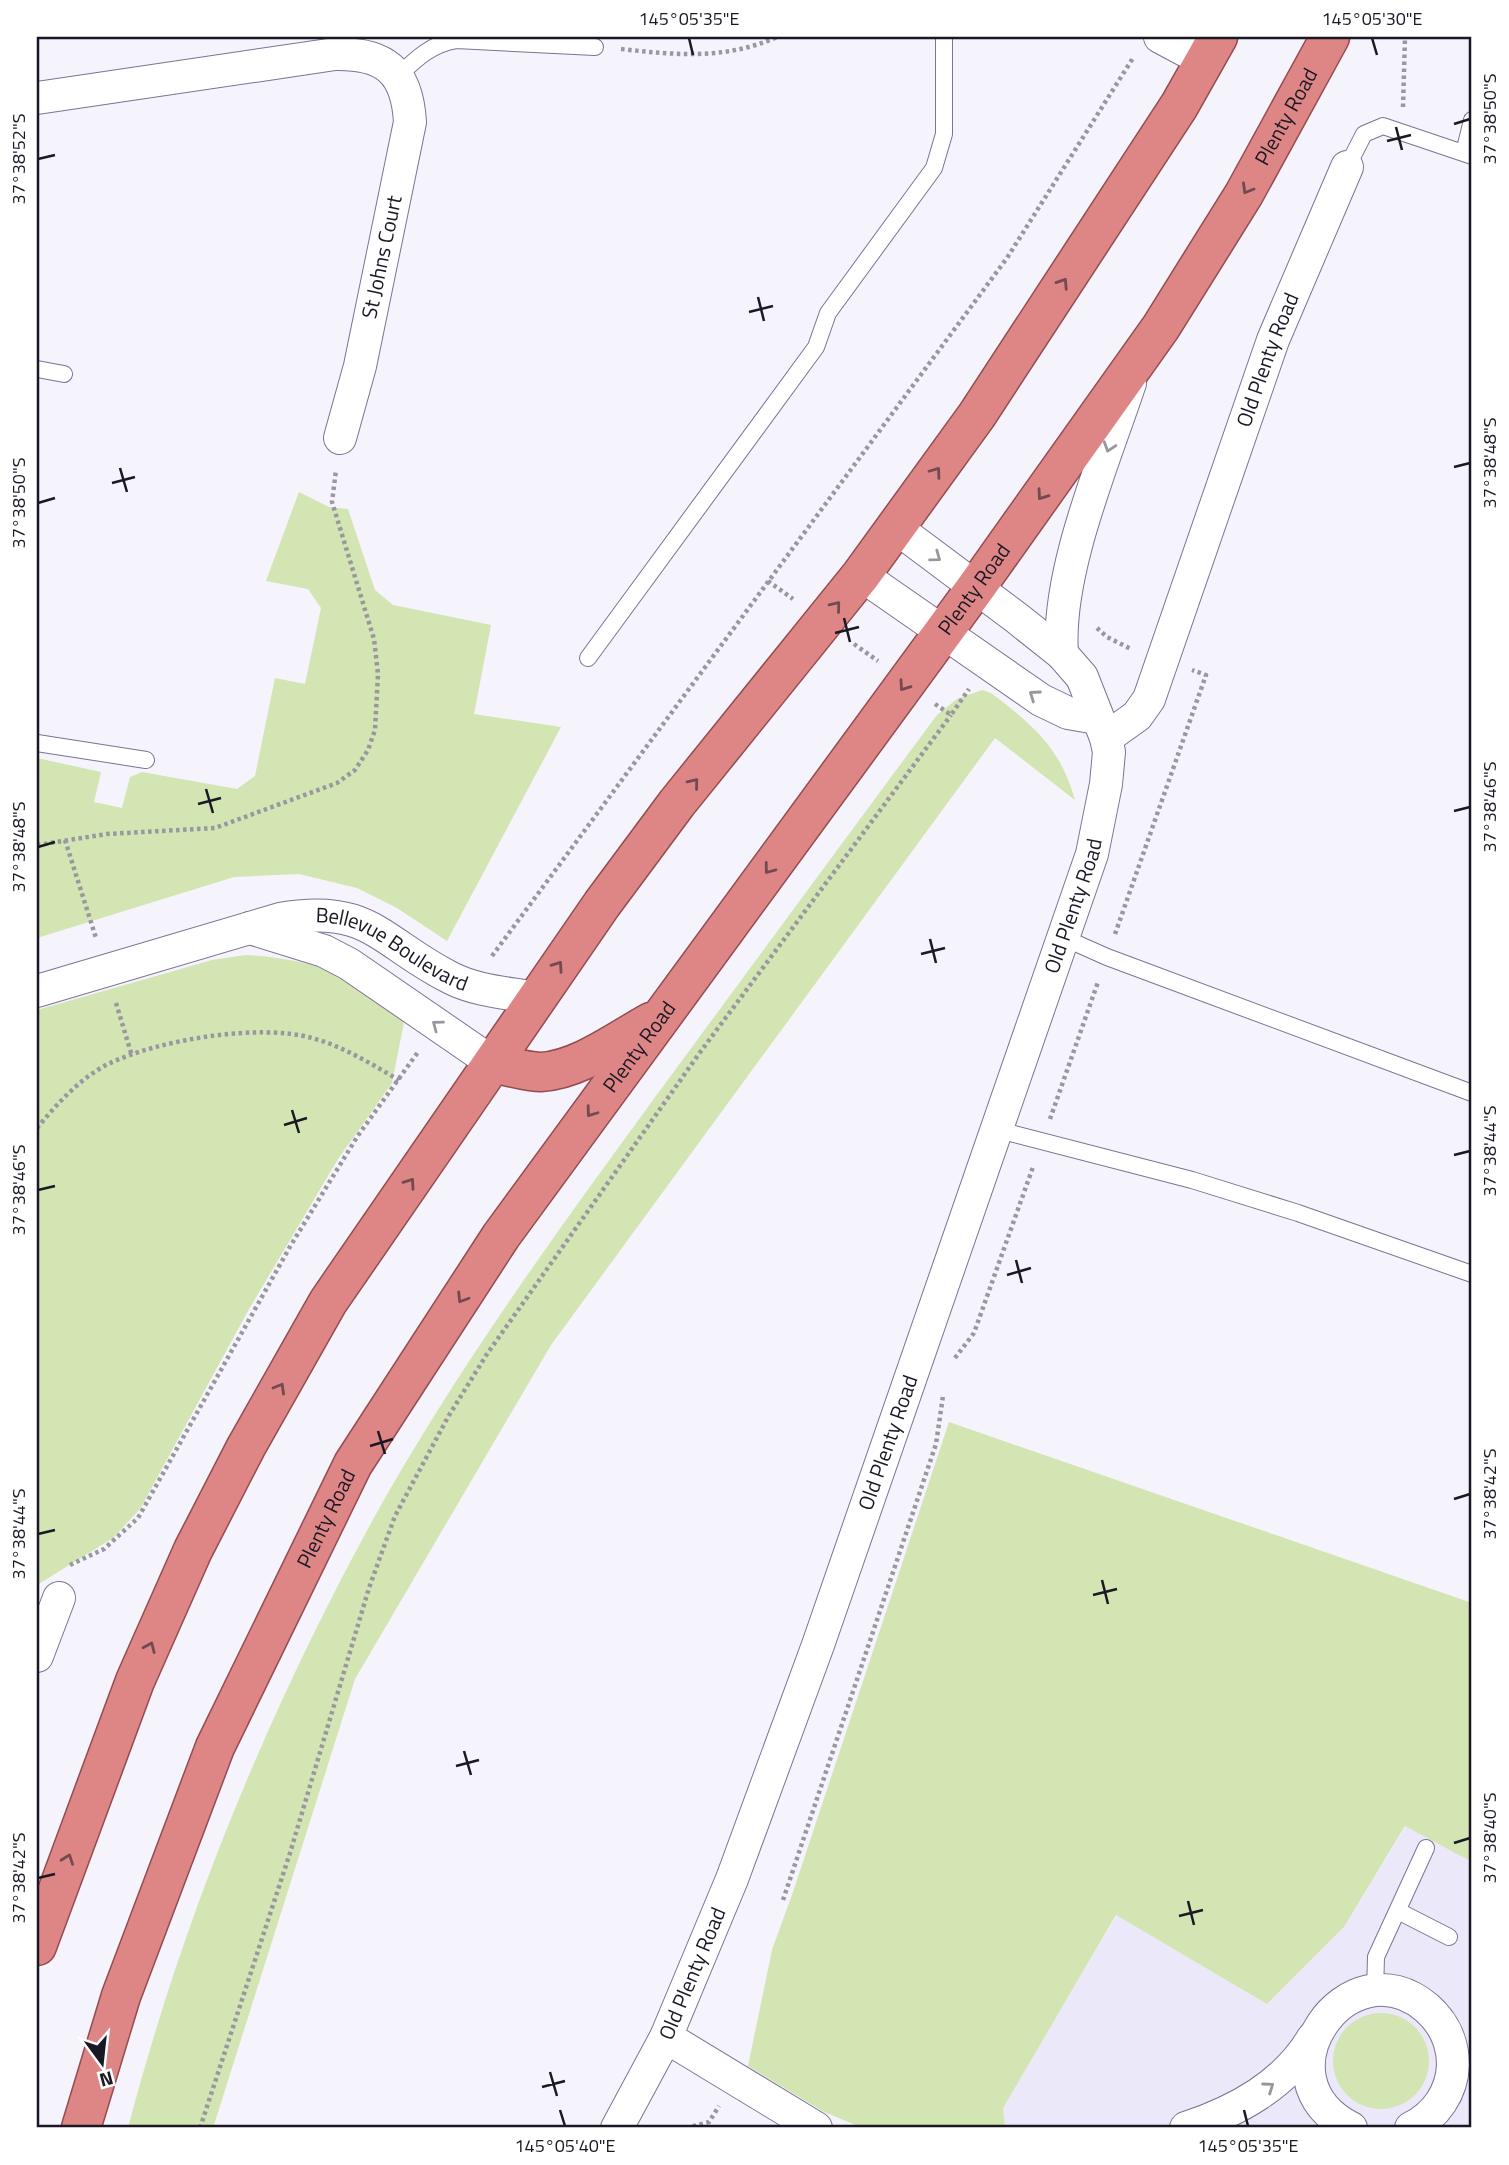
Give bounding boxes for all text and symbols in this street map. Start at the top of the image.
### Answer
text: 145°05'35"E [638,5,740,32]
text: 145°05'30"E [1321,5,1423,32]
street label: Plenty Road [1246,62,1325,171]
text: 37°38'50"S [1476,74,1503,164]
text: 37°38'52"S [5,114,32,204]
one-way arrow [1242,181,1255,194]
street label: St Johns Court [352,192,410,321]
one-way arrow [1055,278,1068,291]
street label: Old Plenty Road [1227,287,1306,431]
text: 37°38'48"S [1476,418,1503,508]
one-way arrow [1103,440,1117,453]
text: 37°38'50"S [5,458,32,548]
one-way arrow [927,467,940,479]
one-way arrow [1038,487,1050,500]
street label: Plenty Road [929,536,1018,641]
one-way arrow [928,548,941,561]
one-way arrow [828,601,840,614]
one-way arrow [900,678,912,691]
one-way arrow [1029,691,1042,703]
text: 37°38'46"S [1476,762,1503,852]
one-way arrow [685,779,698,791]
text: 37°38'48"S [5,802,32,892]
street label: Old Plenty Road [1035,835,1110,978]
one-way arrow [764,861,777,873]
street label: Bellevue Boulevard [315,898,473,999]
one-way arrow [550,961,562,974]
street label: Plenty Road [594,994,683,1099]
one-way arrow [432,1020,444,1033]
one-way arrow [587,1104,599,1116]
text: 37°38'44"S [1476,1106,1503,1196]
text: 37°38'46"S [5,1145,32,1235]
one-way arrow [402,1178,415,1191]
one-way arrow [457,1291,470,1304]
street label: Old Plenty Road [849,1370,925,1514]
one-way arrow [272,1382,285,1395]
text: 37°38'42"S [1476,1449,1503,1539]
street label: Plenty Road [288,1463,363,1573]
text: 37°38'44"S [5,1489,32,1579]
one-way arrow [142,1642,156,1654]
text: 37°38'40"S [1476,1793,1503,1883]
text: 37°38'42"S [5,1833,32,1923]
one-way arrow [60,1853,74,1865]
street label: Old Plenty Road [650,1902,734,2045]
north arrow [66,2028,136,2098]
text: N [96,2064,117,2096]
one-way arrow [1261,2083,1274,2095]
text: 145°05'40"E [514,2132,616,2159]
text: 145°05'35"E [1197,2132,1299,2159]

